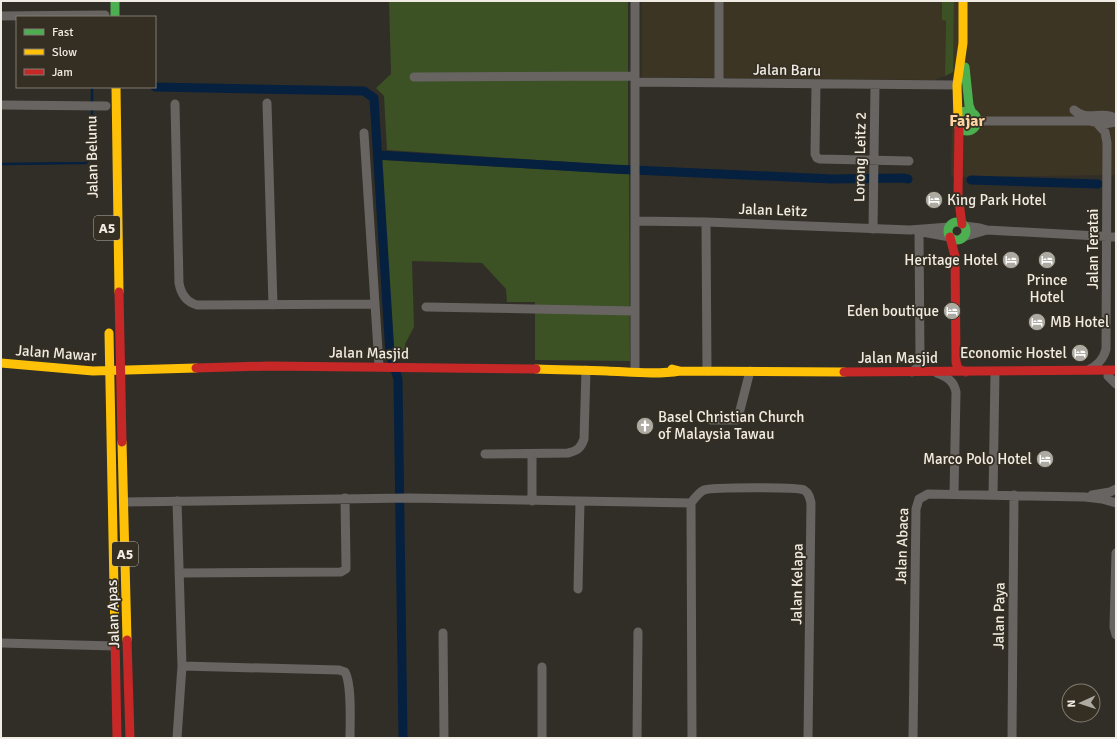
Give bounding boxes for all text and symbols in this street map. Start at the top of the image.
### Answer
legend [16,16,156,88]
text: Fast [52,25,73,40]
text: Slow [52,45,77,60]
street label: Jalan Baru [753,60,821,80]
text: Jam [52,65,73,80]
district label: Fajar [949,111,985,131]
street label: Lorong Leitz 2 [850,112,870,202]
street label: Jalan Belunu [82,115,102,199]
hotel icon: King Park Hotel [924,190,944,210]
place label: King Park Hotel [947,191,1046,209]
street label: Jalan Leitz [738,200,808,220]
street label: Jalan Teratai [1084,209,1102,289]
road number: A5 [94,216,120,240]
hotel icon: Heritage Hotel [1001,250,1021,270]
hotel icon: Prince Hotel [1037,250,1057,270]
place label: Heritage Hotel [904,251,998,269]
place label: Prince Hotel [1027,271,1067,306]
hotel icon: Eden boutique [942,301,962,321]
place label: Eden boutique [847,302,939,320]
hotel icon: MB Hotel [1027,312,1047,332]
place label: MB Hotel [1050,313,1109,331]
street label: Jalan Mawar [15,341,97,365]
street label: Jalan Masjid [329,343,409,363]
hotel icon: Economic Hostel [1070,343,1090,363]
place label: Economic Hostel [960,344,1067,362]
street label: Jalan Masjid [858,349,938,367]
place label: Basel Christian Church of Malaysia Tawau [658,408,805,443]
church icon: Basel Christian Church of Malaysia Tawau [635,416,655,436]
hotel icon: Marco Polo Hotel [1035,449,1055,469]
place label: Marco Polo Hotel [923,450,1032,468]
street label: Jalan Abaca [892,507,912,585]
road number: A5 [112,542,138,566]
street label: Jalan Kelapa [787,543,807,625]
street label: Jalan Apas [103,579,123,649]
street label: Jalan Paya [989,582,1009,650]
north arrow [1061,683,1101,723]
text: N [1065,699,1078,708]

